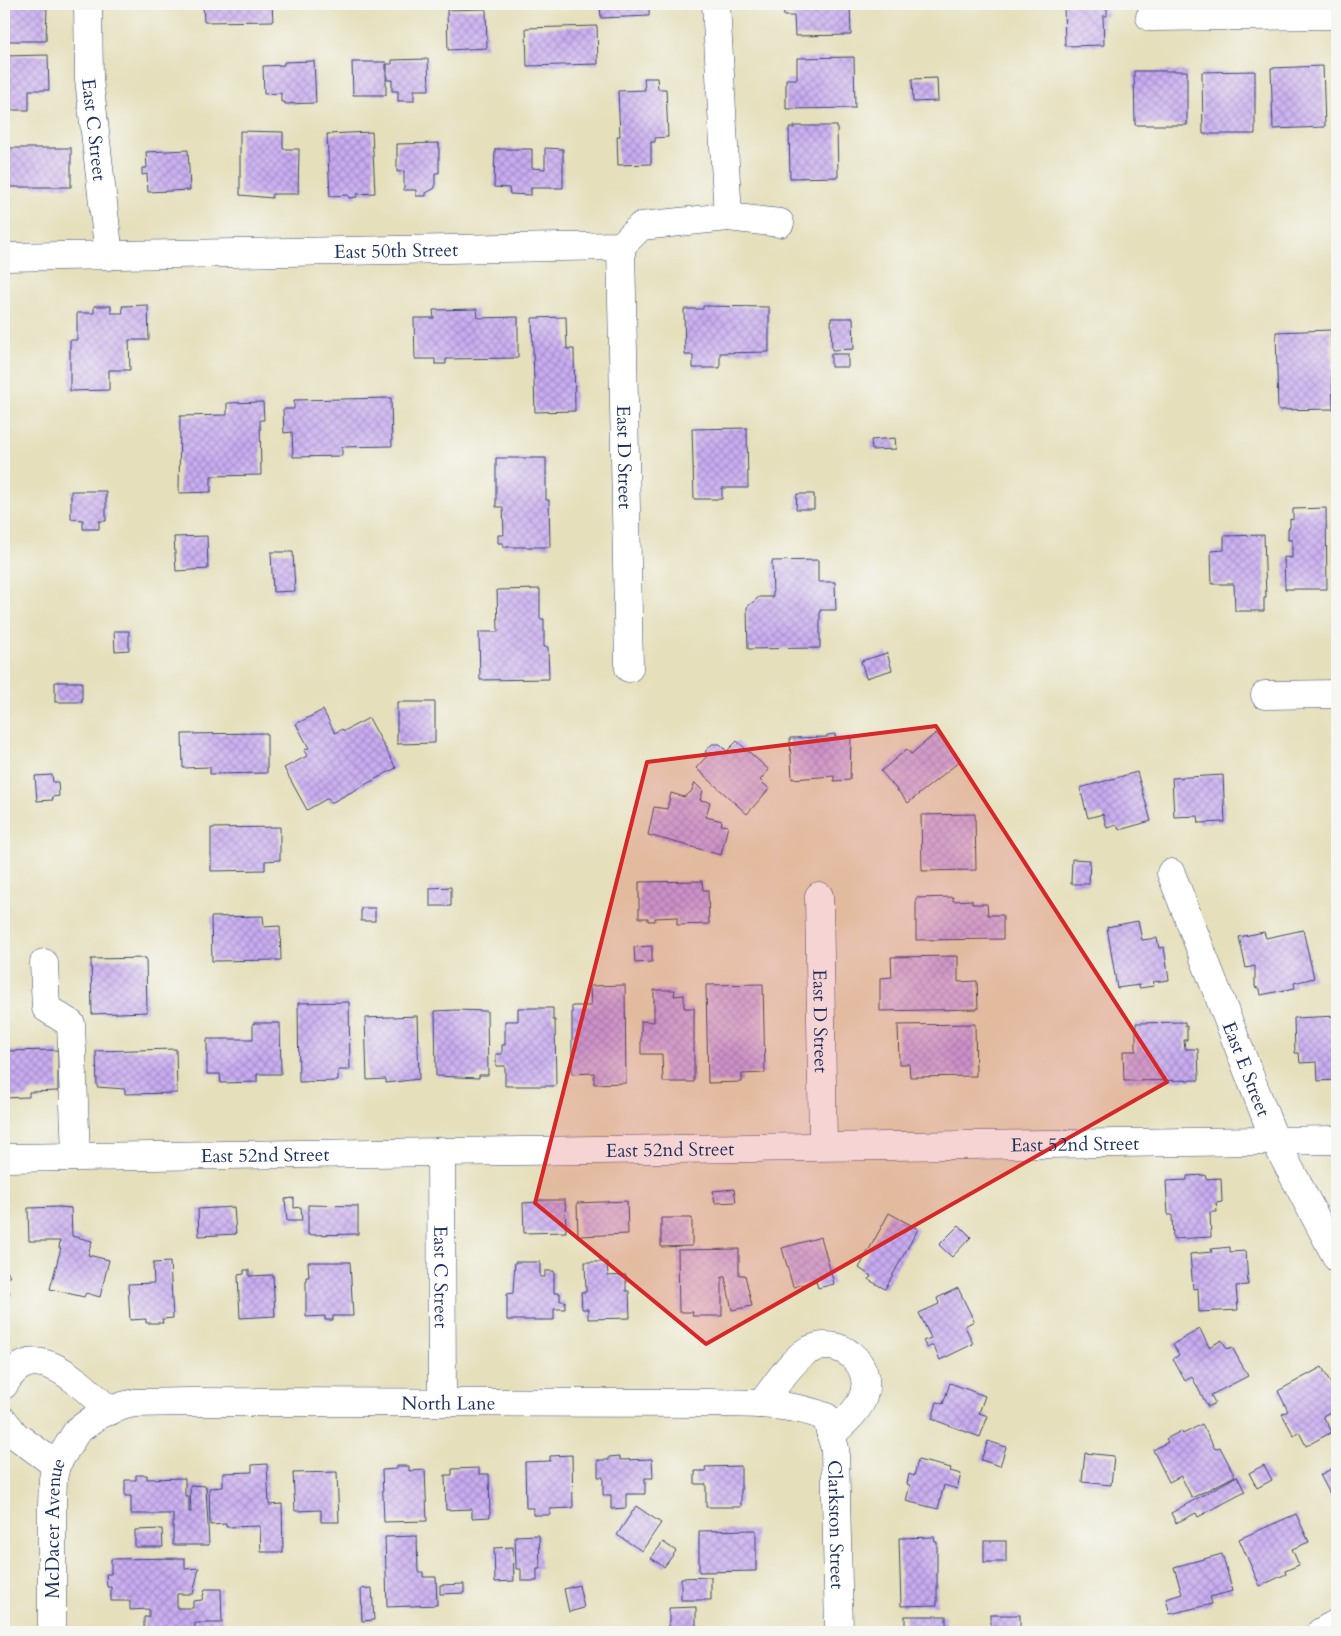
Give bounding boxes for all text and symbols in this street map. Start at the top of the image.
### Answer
street label: East C Street [75,77,112,182]
street label: East 50th Street [334,237,458,265]
street label: East D Street [610,405,638,509]
street label: East D Street [806,969,834,1073]
street label: East E Street [1216,1018,1276,1120]
street label: East 52nd Street [1010,1131,1139,1158]
street label: East 52nd Street [605,1136,734,1164]
street label: East 52nd Street [200,1142,330,1169]
street label: East C Street [427,1226,454,1328]
street label: North Lane [401,1390,496,1417]
street label: McDacer Avenue [40,1452,72,1599]
street label: Clarkston Street [821,1460,850,1589]

